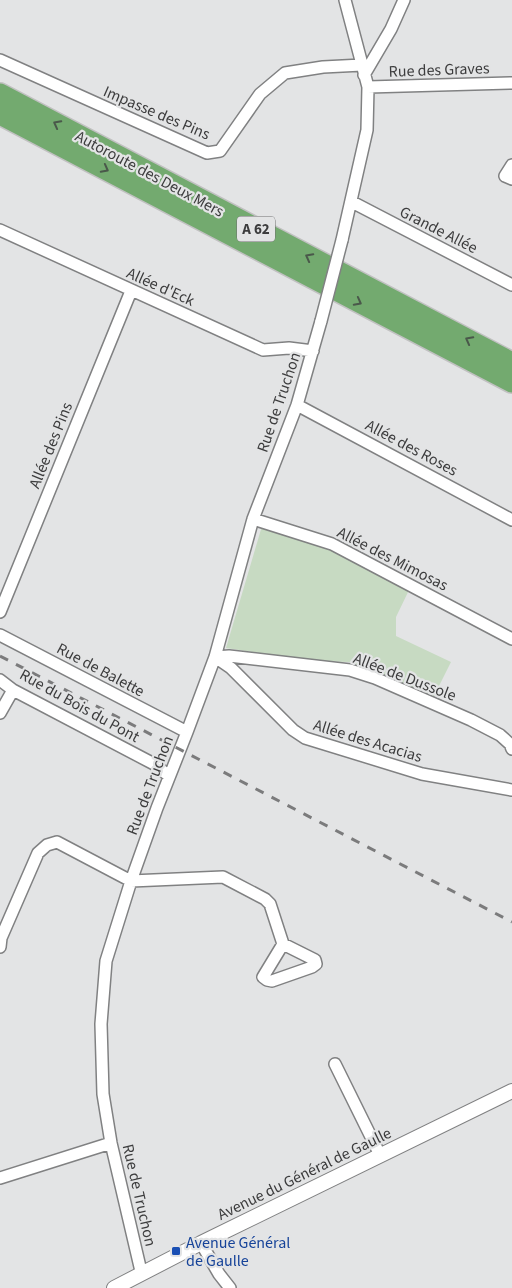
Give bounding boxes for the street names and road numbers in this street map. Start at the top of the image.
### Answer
street label: Rue des Graves [388,57,490,83]
street label: Impasse des Pins [100,81,214,145]
street label: Autoroute des Deux Mers [71,125,228,223]
street label: Grande Allée [396,201,481,259]
road number: A 62 [237,216,275,242]
street label: Allée d'Eck [123,262,198,312]
street label: Rue de Truchon [252,349,306,455]
street label: Allée des Pins [24,399,78,492]
street label: Allée des Roses [362,414,462,482]
street label: Allée des Mimosas [333,521,452,596]
street label: Rue de Balette [53,638,148,702]
street label: Allée de Dussole [350,647,459,707]
street label: Rue du Bois du Pont [16,664,144,748]
street label: Allée des Acacias [311,714,425,768]
street label: Rue de Truchon [121,733,179,838]
street label: Avenue du Général de Gaulle [214,1122,395,1226]
street label: Rue de Truchon [117,1142,161,1249]

